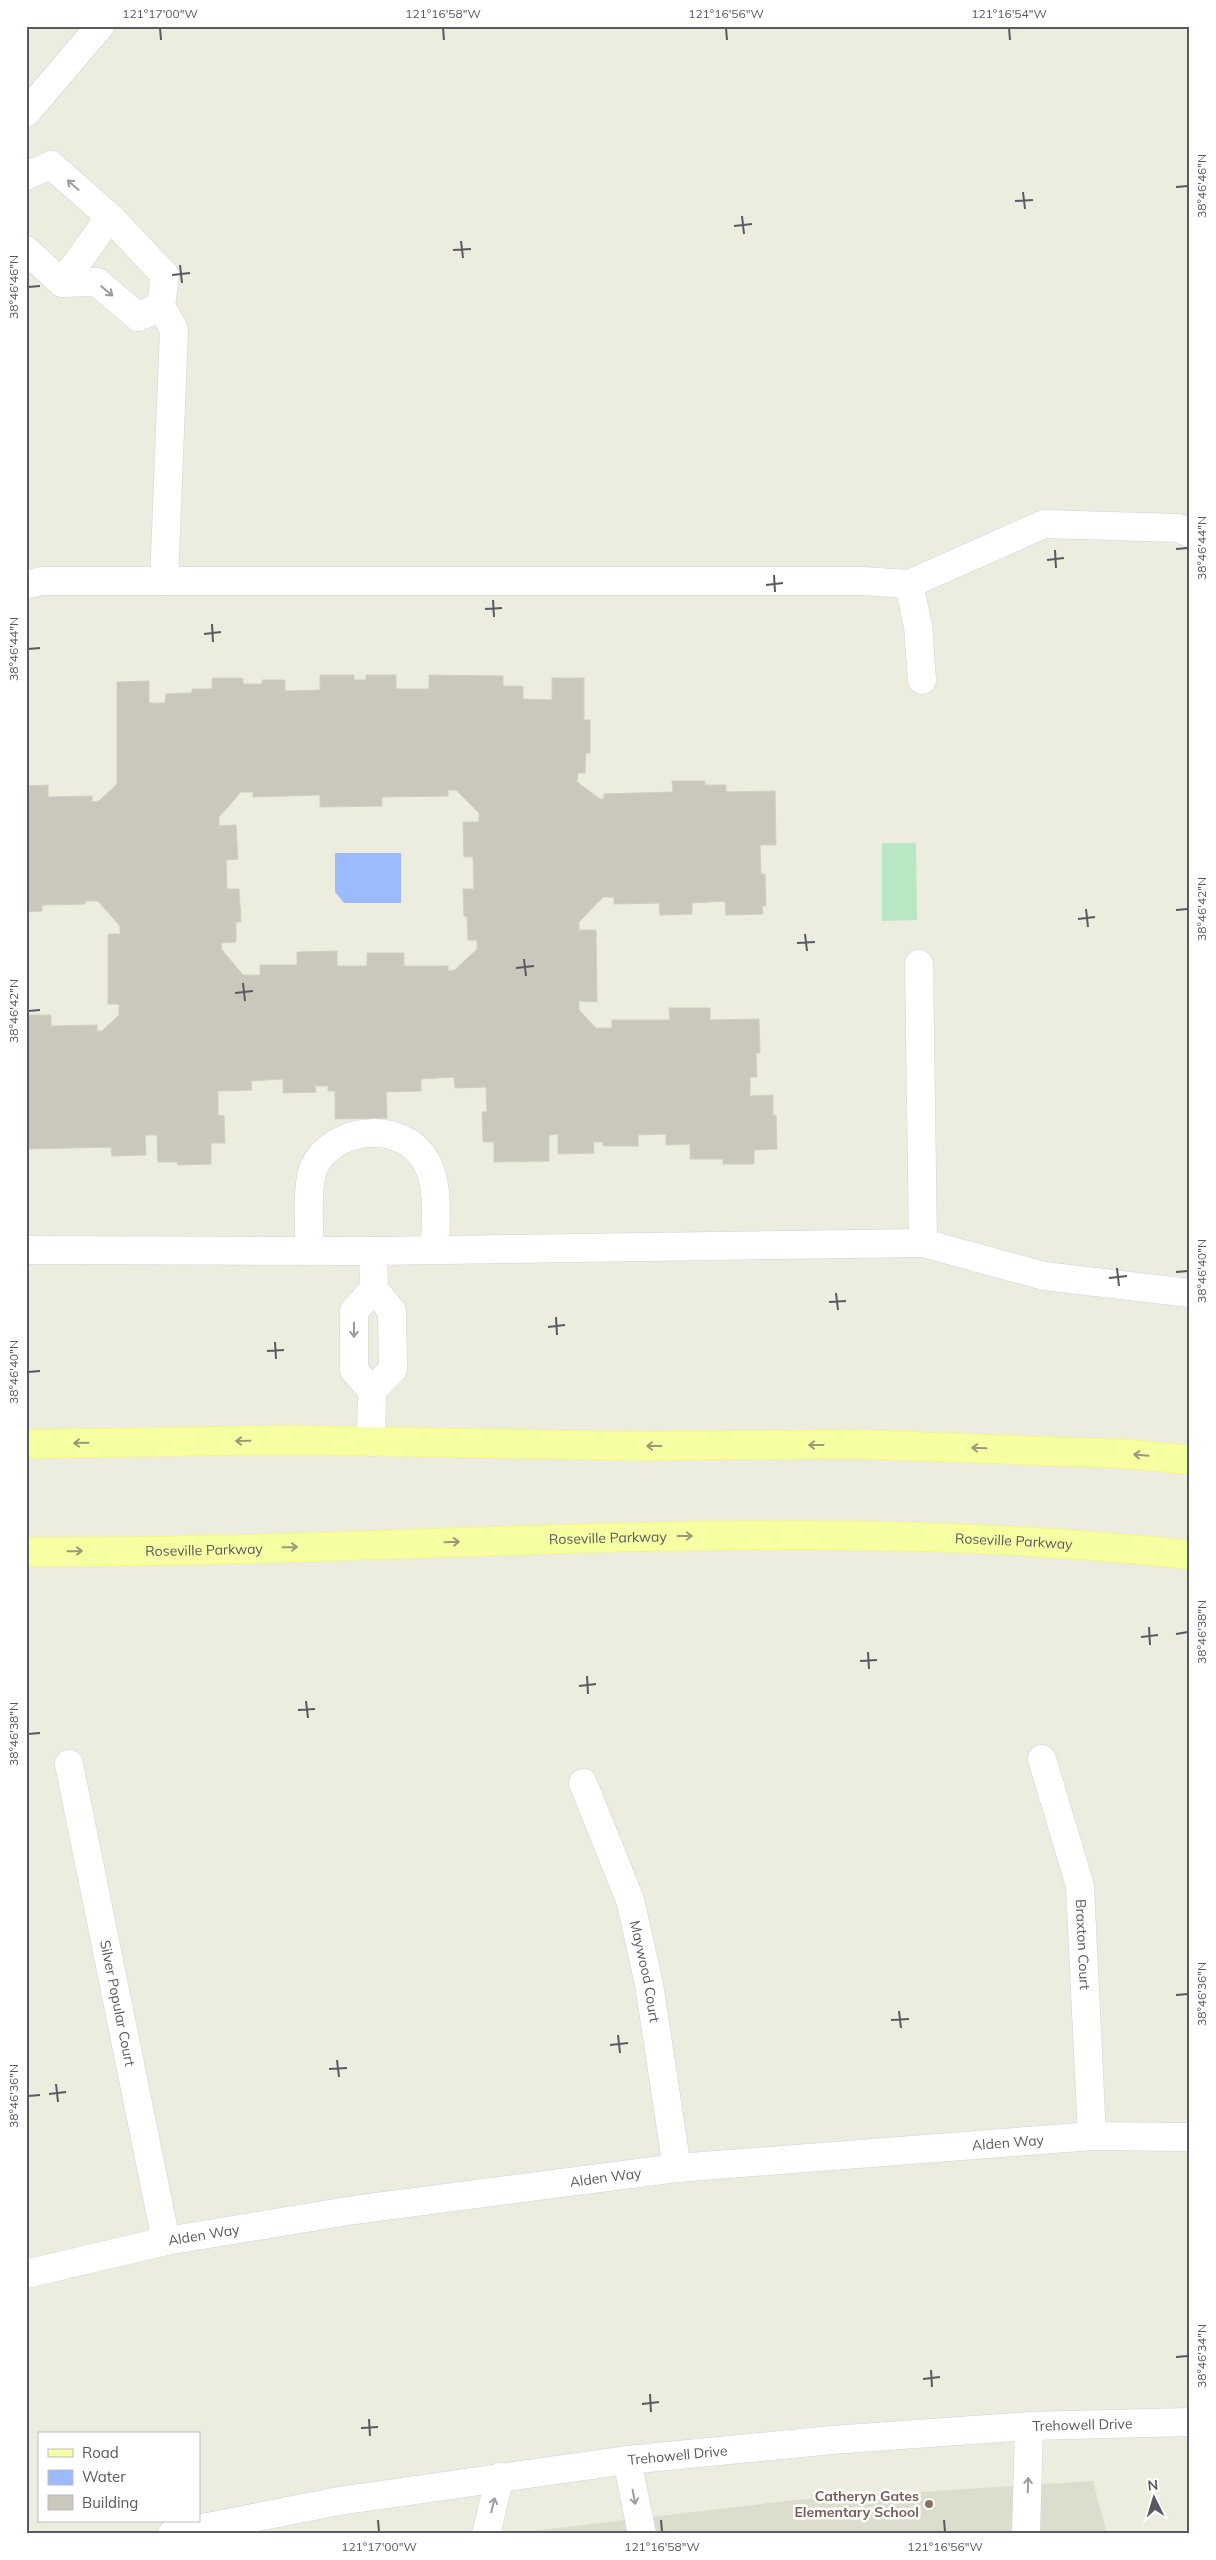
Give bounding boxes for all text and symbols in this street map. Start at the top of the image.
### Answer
text: 121°17'00"W [122,6,198,21]
text: 121°16'58"W [405,6,481,21]
text: 121°16'56"W [688,6,764,21]
text: 121°16'54"W [971,6,1047,21]
text: 38°46'46"N [1194,154,1209,218]
one-way arrow [67,180,80,191]
text: 38°46'46"N [6,255,21,319]
one-way arrow [101,285,114,296]
text: 38°46'44"N [1194,516,1209,580]
text: 38°46'44"N [6,617,21,681]
text: 38°46'42"N [1194,877,1209,941]
text: 38°46'42"N [6,979,21,1043]
text: 38°46'40"N [1194,1239,1209,1303]
one-way arrow [349,1322,359,1338]
text: 38°46'40"N [6,1340,21,1404]
one-way arrow [236,1436,252,1446]
one-way arrow [73,1438,90,1448]
one-way arrow [809,1440,825,1450]
one-way arrow [646,1441,662,1451]
one-way arrow [971,1443,988,1453]
one-way arrow [1133,1451,1149,1460]
street label: Roseville Parkway [549,1527,667,1548]
street label: Roseville Parkway [954,1529,1074,1553]
one-way arrow [676,1531,693,1541]
one-way arrow [444,1538,460,1547]
street label: Roseville Parkway [145,1539,264,1560]
one-way arrow [282,1543,298,1552]
one-way arrow [66,1546,83,1556]
text: 38°46'38"N [1194,1600,1209,1664]
text: 38°46'38"N [6,1702,21,1766]
street label: Braxton Court [1072,1899,1094,1990]
street label: Maywood Court [626,1919,664,2024]
street label: Silver Popular Court [96,1938,139,2068]
text: 38°46'36"N [1194,1962,1209,2026]
text: 38°46'36"N [6,2064,21,2128]
street label: Alden Way [971,2131,1045,2154]
street label: Alden Way [569,2164,643,2191]
street label: Alden Way [167,2220,241,2250]
text: 38°46'34"N [1194,2324,1209,2388]
street label: Trehowell Drive [1032,2414,1133,2435]
legend [38,2432,200,2522]
street label: Trehowell Drive [627,2441,728,2469]
text: Road [82,2443,119,2462]
text: Water [82,2467,126,2486]
north arrow [1128,2472,1178,2522]
text: N [1147,2476,1159,2494]
one-way arrow [1023,2477,1033,2494]
place label: Catheryn Gates Elementary School [795,2487,919,2521]
one-way arrow [629,2488,639,2504]
text: Building [82,2493,138,2512]
one-way arrow [489,2498,498,2514]
marker: Catheryn Gates Elementary School [923,2498,935,2510]
text: 121°17'00"W [341,2539,417,2554]
text: 121°16'58"W [624,2539,700,2554]
text: 121°16'56"W [907,2539,983,2554]

